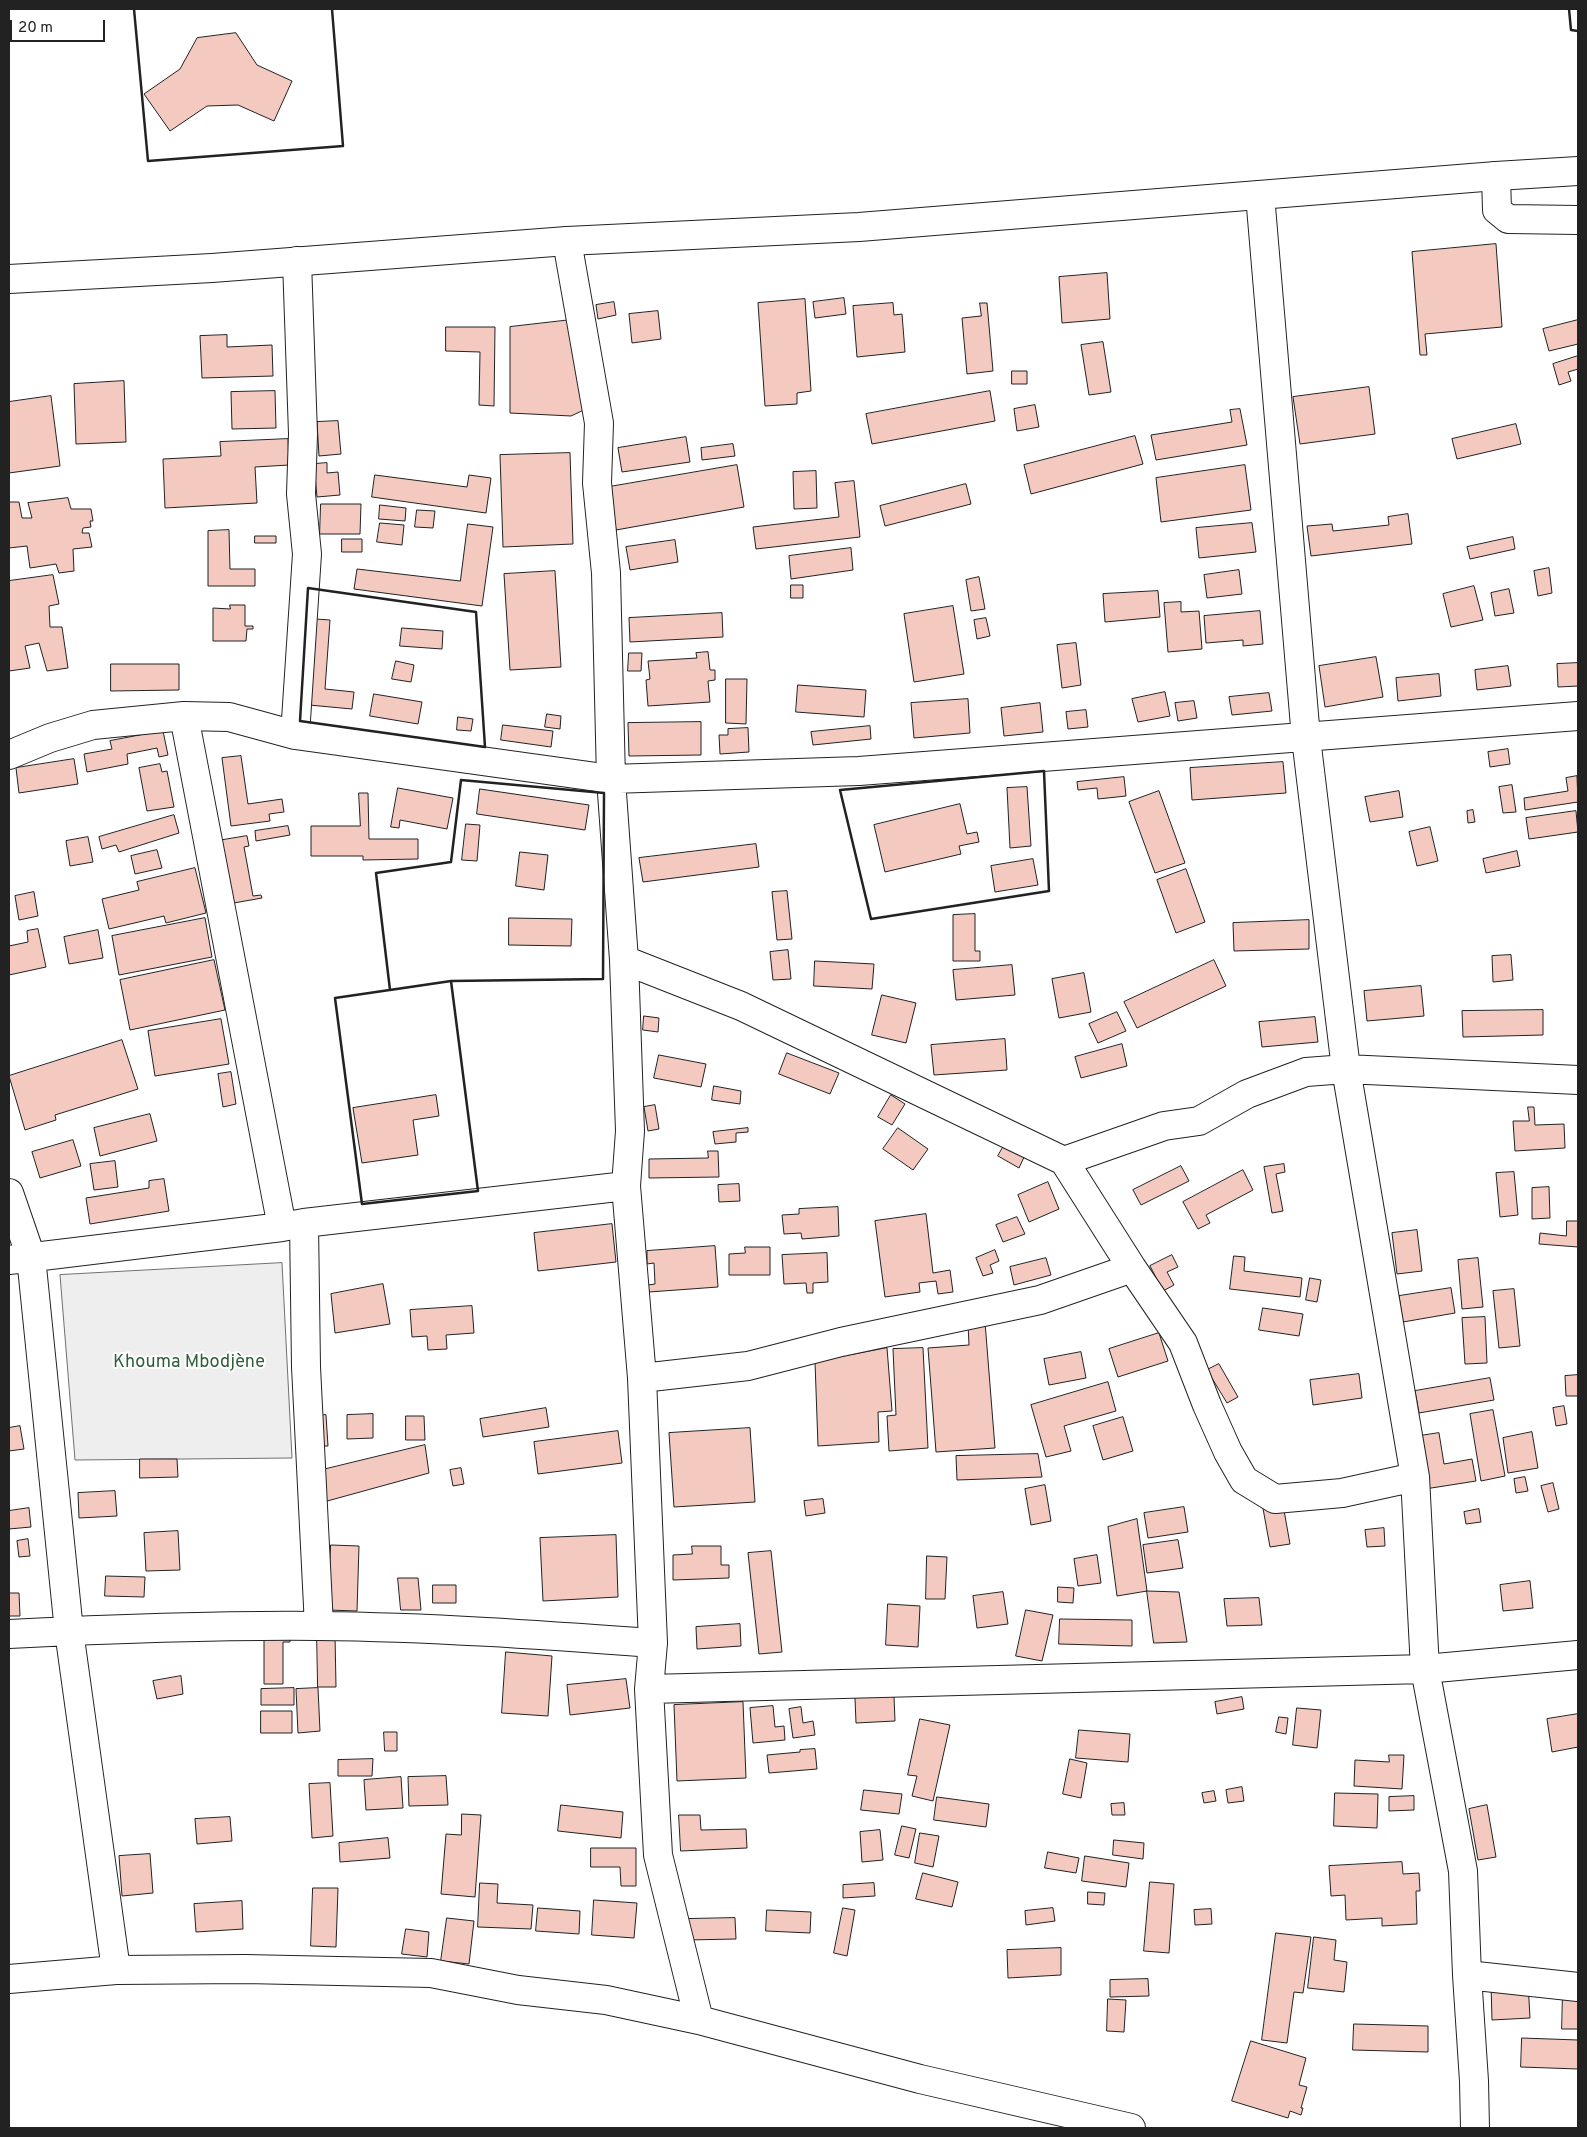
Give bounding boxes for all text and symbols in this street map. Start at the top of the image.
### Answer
scale bar [12,10,108,42]
text: 20 m [18,19,53,38]
park label: Khouma Mbodjène [113,1352,265,1374]

